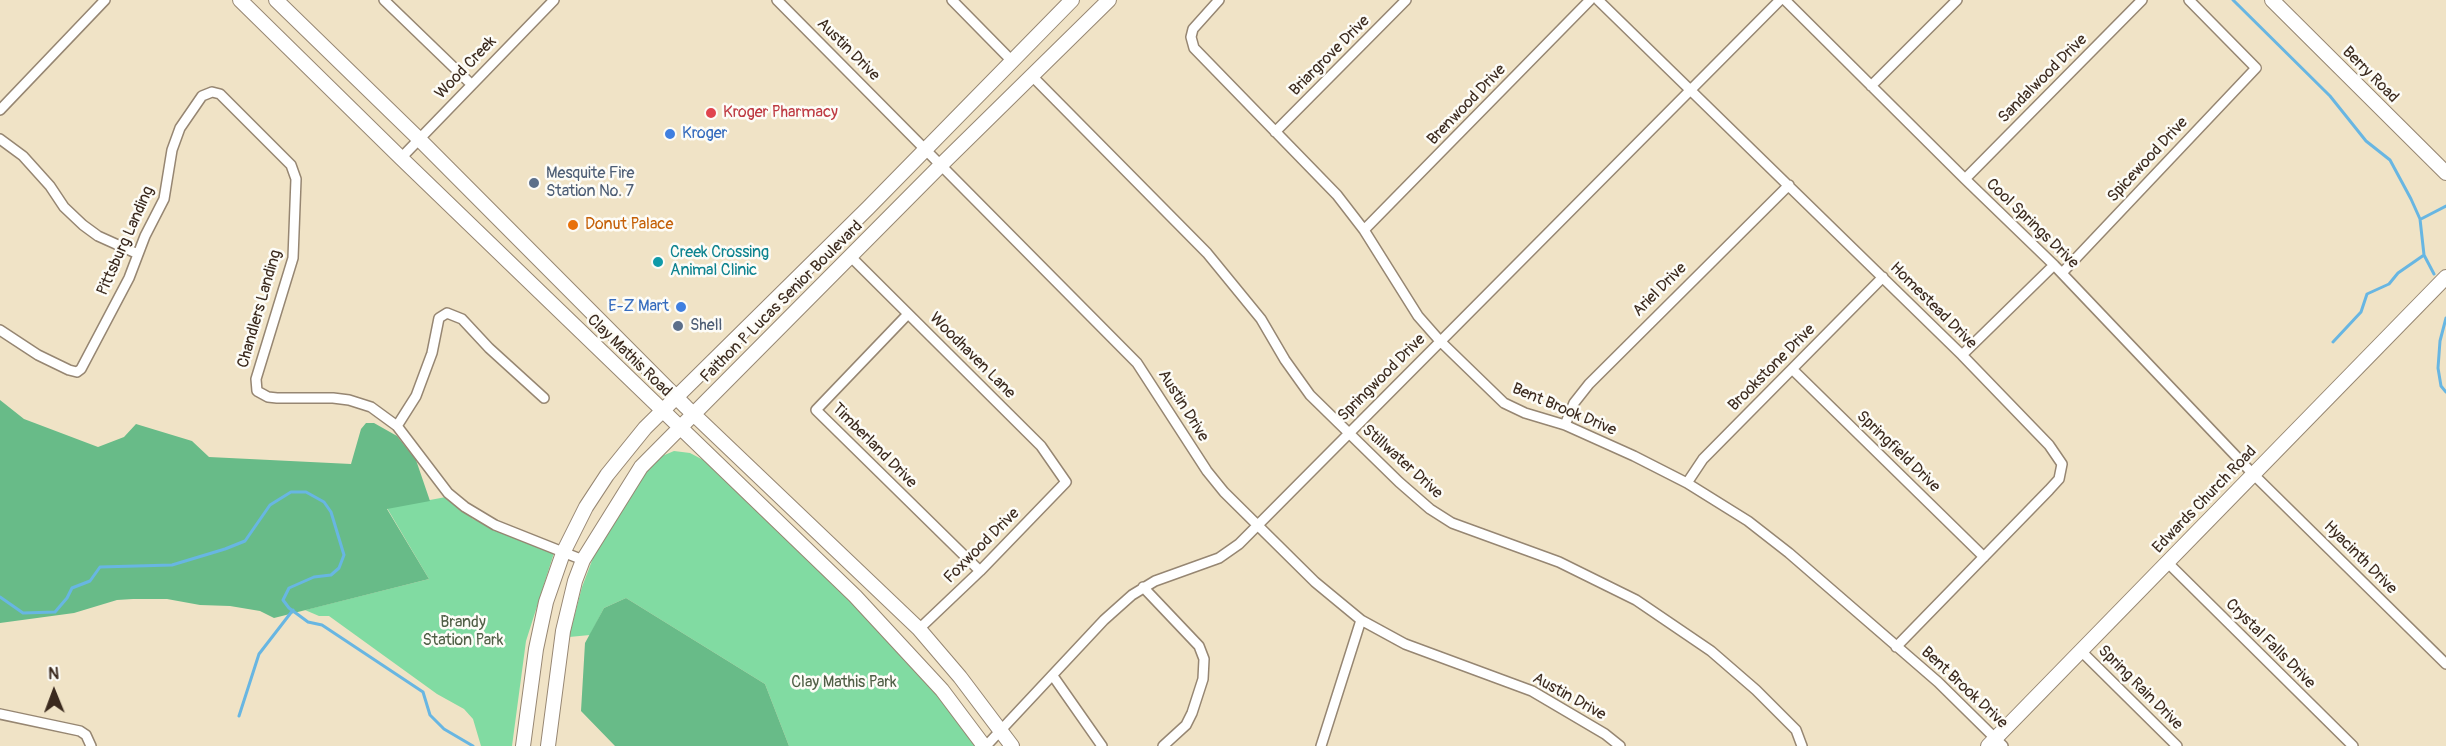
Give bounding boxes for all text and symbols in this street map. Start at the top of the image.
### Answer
street label: Briargrove Drive [1286,12,1374,100]
street label: Austin Drive [813,15,883,85]
street label: Sandalwood Drive [1995,31,2091,127]
street label: Wood Creek [431,33,501,103]
street label: Berry Road [2338,43,2402,107]
street label: Brenwood Drive [1424,61,1510,149]
place label: Kroger Pharmacy [723,103,838,123]
marker: Kroger Pharmacy [704,106,718,120]
street label: Spicewood Drive [2104,114,2192,206]
place label: Kroger [682,124,727,144]
marker: Kroger [663,127,677,141]
place label: Mesquite Fire Station No. 7 [546,164,635,202]
street label: Cool Springs Drive [1982,175,2082,273]
marker: Mesquite Fire Station No. 7 [527,176,541,190]
street label: Pittsburg Landing [93,183,159,299]
place label: Donut Palace [585,215,673,235]
street label: Faithon P Lucas Senior Boulevard [697,217,867,387]
marker: Donut Palace [566,218,580,232]
place label: Creek Crossing Animal Clinic [670,243,769,281]
street label: Chandlers Landing [234,248,286,370]
marker: Creek Crossing Animal Clinic [651,255,665,269]
street label: Ariel Drive [1629,259,1691,321]
street label: Homestead Drive [1886,259,1980,353]
place label: E-Z Mart [608,297,669,317]
marker: E-Z Mart [674,300,688,314]
street label: Woodhaven Lane [925,309,1019,403]
street label: Clay Mathis Road [583,311,675,401]
place label: Shell [690,316,722,336]
marker: Shell [671,319,685,333]
street label: Brookstone Drive [1725,321,1819,415]
street label: Springwood Drive [1334,330,1430,426]
street label: Austin Drive [1153,367,1213,445]
street label: Bent Brook Drive [1509,379,1619,441]
street label: Timberland Drive [828,400,920,492]
street label: Springfield Drive [1852,407,1944,497]
street label: Stillwater Drive [1358,421,1446,503]
street label: Edwards Church Road [2149,442,2261,558]
street label: Foxwood Drive [940,504,1024,588]
street label: Hyacinth Drive [2319,517,2401,599]
street label: Crystal Falls Drive [2221,595,2319,693]
park label: Brandy Station Park [422,613,504,651]
street label: Spring Rain Drive [2094,642,2186,734]
street label: Bent Brook Drive [1917,643,2011,733]
north arrow [24,662,84,722]
text: N [48,664,59,684]
street label: Austin Drive [1529,669,1609,725]
park label: Clay Mathis Park [791,673,897,693]

